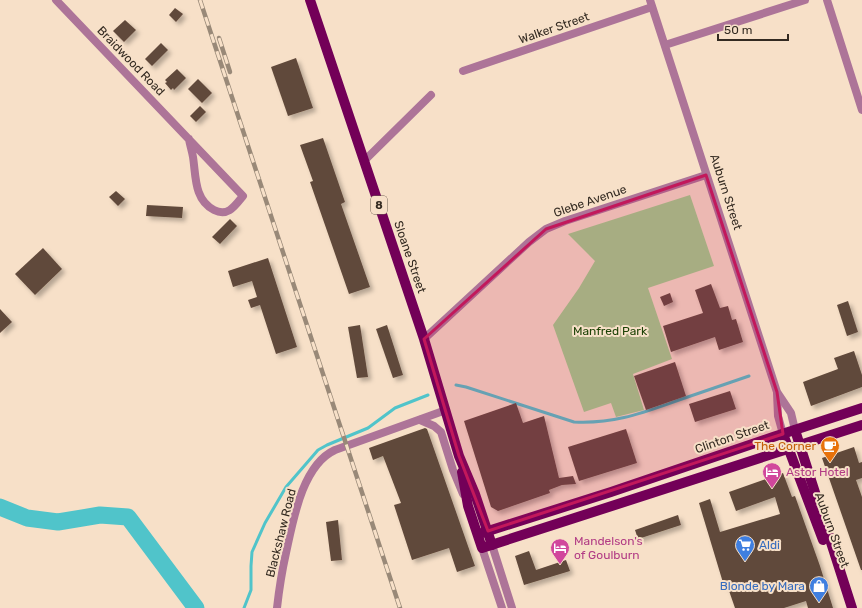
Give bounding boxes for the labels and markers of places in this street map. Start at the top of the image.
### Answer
cafe icon: The Corner [819,435,841,463]
place label: The Corner [754,439,816,453]
hotel icon: Astor Hotel [761,461,783,489]
place label: Astor Hotel [786,465,849,479]
place label: Mandelson's of Goulburn [574,534,643,562]
supermarket icon: Aldi [734,534,756,562]
hotel icon: Mandelson's of Goulburn [549,537,571,565]
place label: Aldi [759,538,780,552]
shop icon: Blonde by Mara [808,575,830,603]
place label: Blonde by Mara [720,579,805,593]

